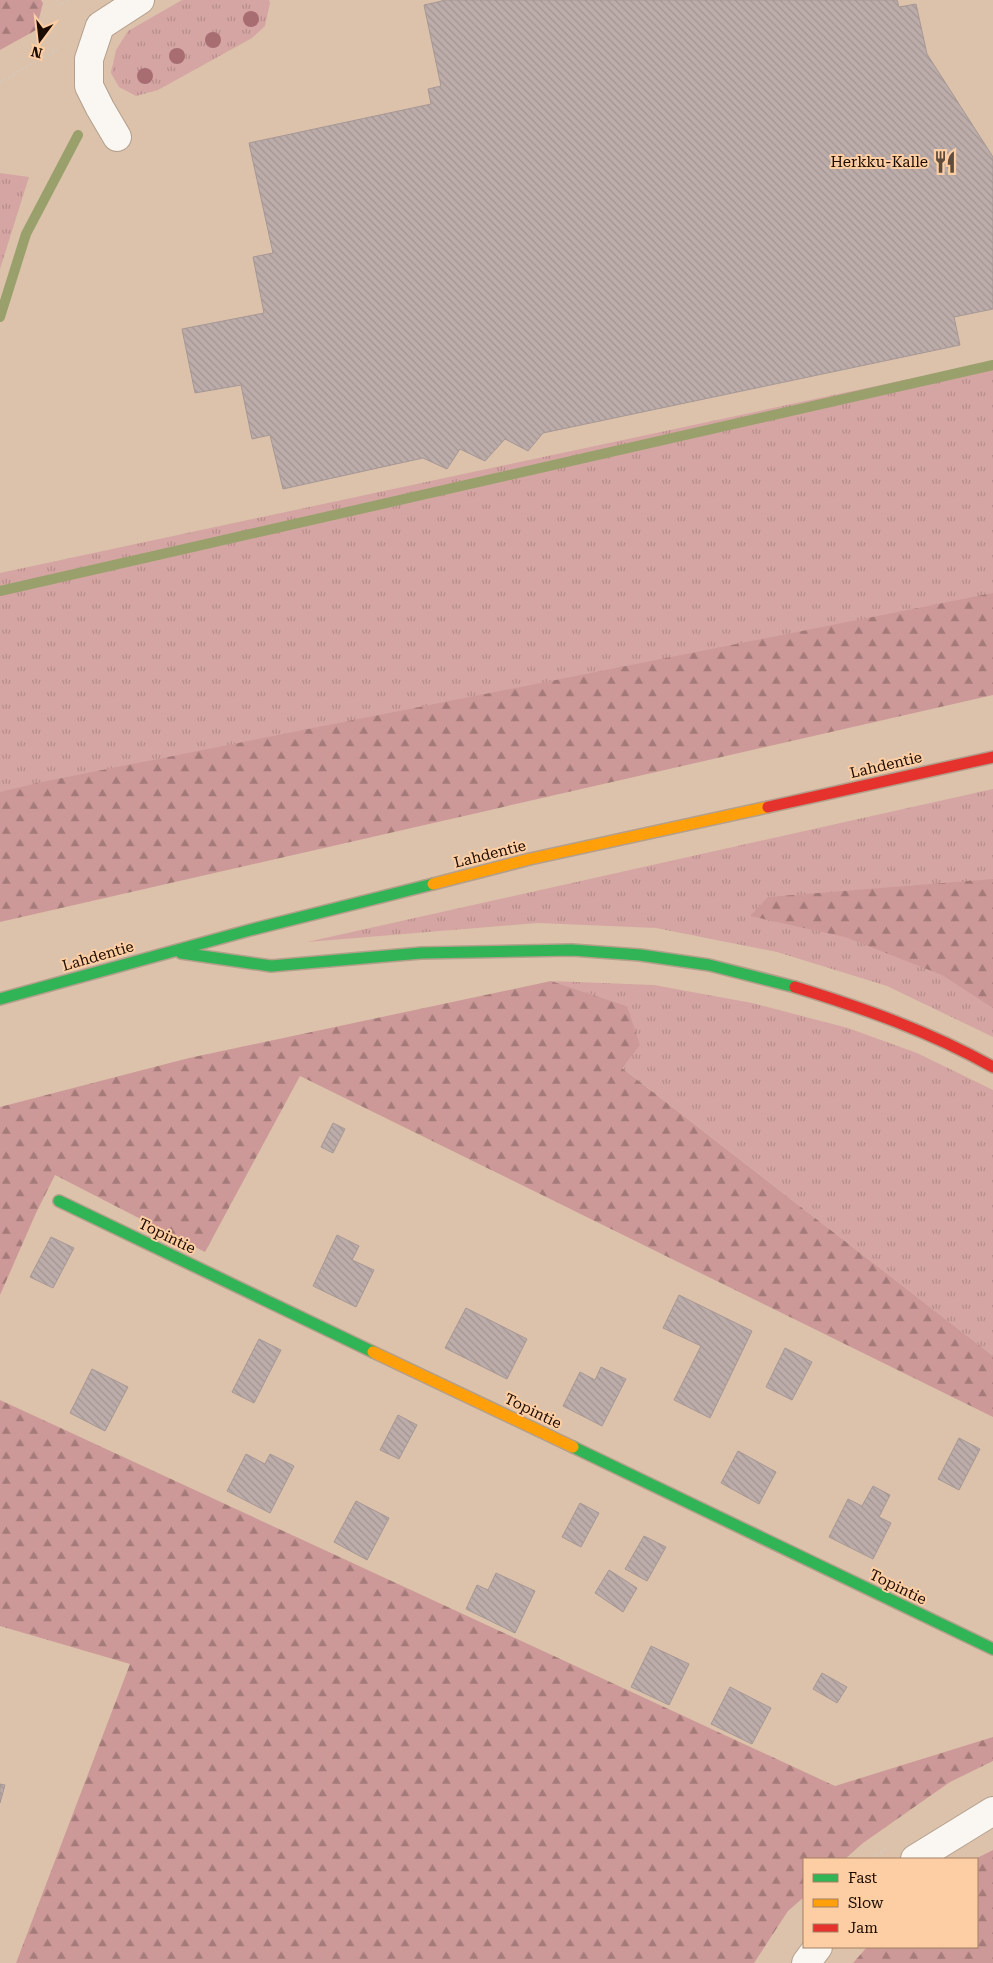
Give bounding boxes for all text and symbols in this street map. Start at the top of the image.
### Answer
north arrow [15,15,65,65]
text: N [29,43,44,62]
restaurant icon: Herkku-Kalle [932,149,958,175]
place label: Herkku-Kalle [830,153,928,171]
street label: Lahdentie [848,748,924,782]
street label: Lahdentie [452,836,528,872]
street label: Lahdentie [60,937,136,975]
street label: Topintie [136,1215,198,1257]
street label: Topintie [502,1390,564,1432]
street label: Topintie [867,1566,929,1608]
legend [803,1858,978,1948]
text: Fast [848,1869,878,1887]
text: Slow [848,1894,884,1912]
text: Jam [848,1919,878,1937]

